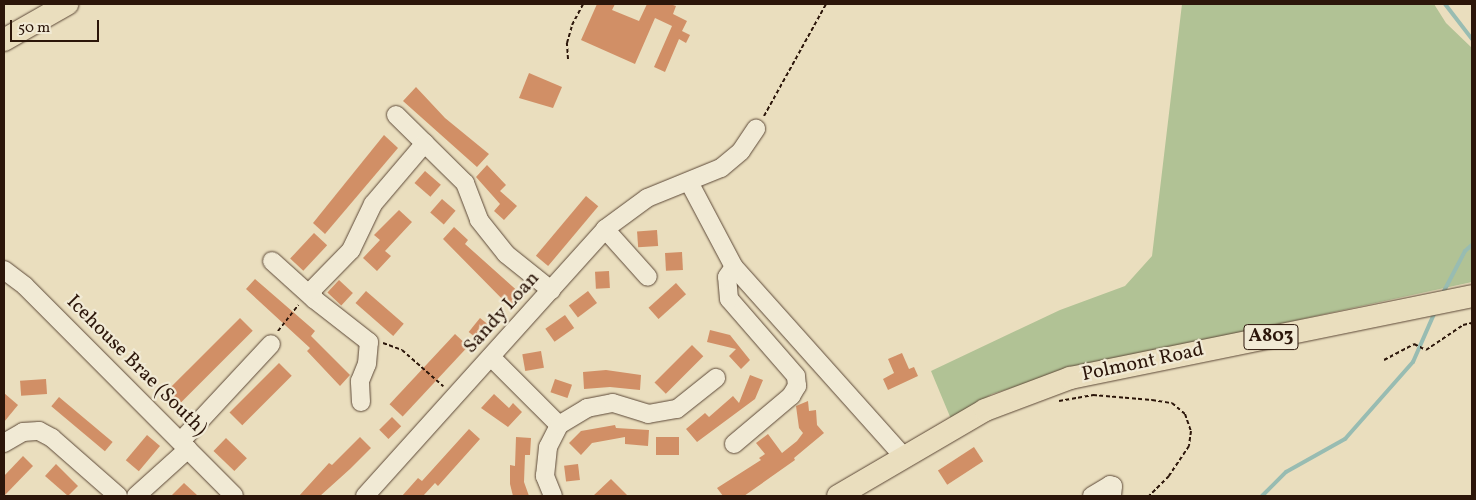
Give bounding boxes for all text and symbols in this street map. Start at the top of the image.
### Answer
scale bar [12,10,101,42]
text: 50 m [18,18,50,39]
street label: Sandy Loan [459,267,545,359]
street label: Icehouse Brae (South) [61,291,211,441]
road number: A803 [1242,321,1300,354]
street label: Polmont Road [1080,338,1206,388]

